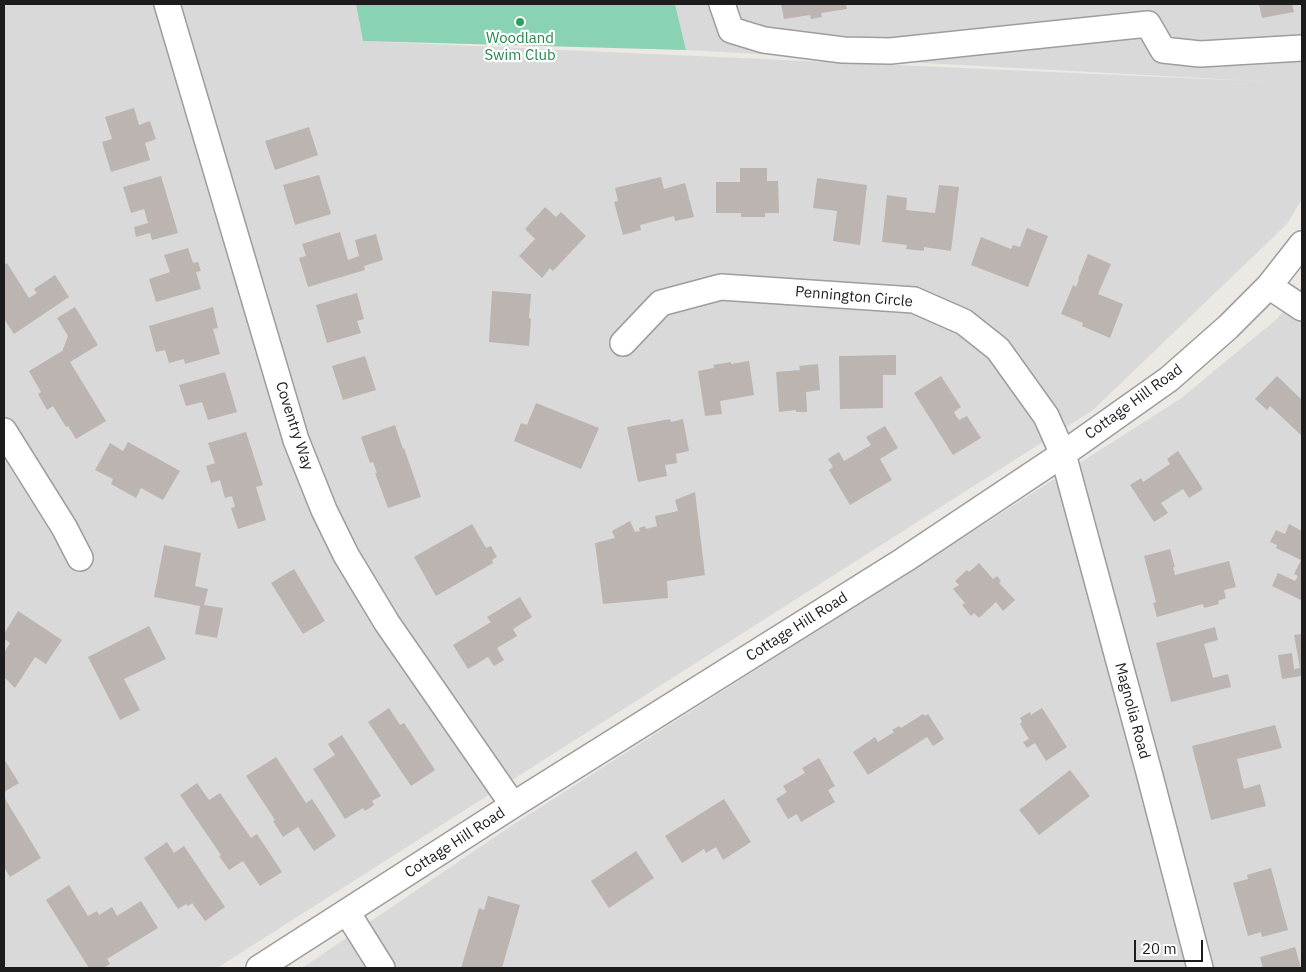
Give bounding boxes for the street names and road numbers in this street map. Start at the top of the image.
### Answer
street label: Pennington Circle [794,283,914,311]
street label: Cottage Hill Road [1082,361,1186,443]
street label: Coventry Way [271,379,317,473]
street label: Cottage Hill Road [743,589,851,665]
street label: Magnolia Road [1111,661,1153,761]
street label: Cottage Hill Road [401,804,509,882]

